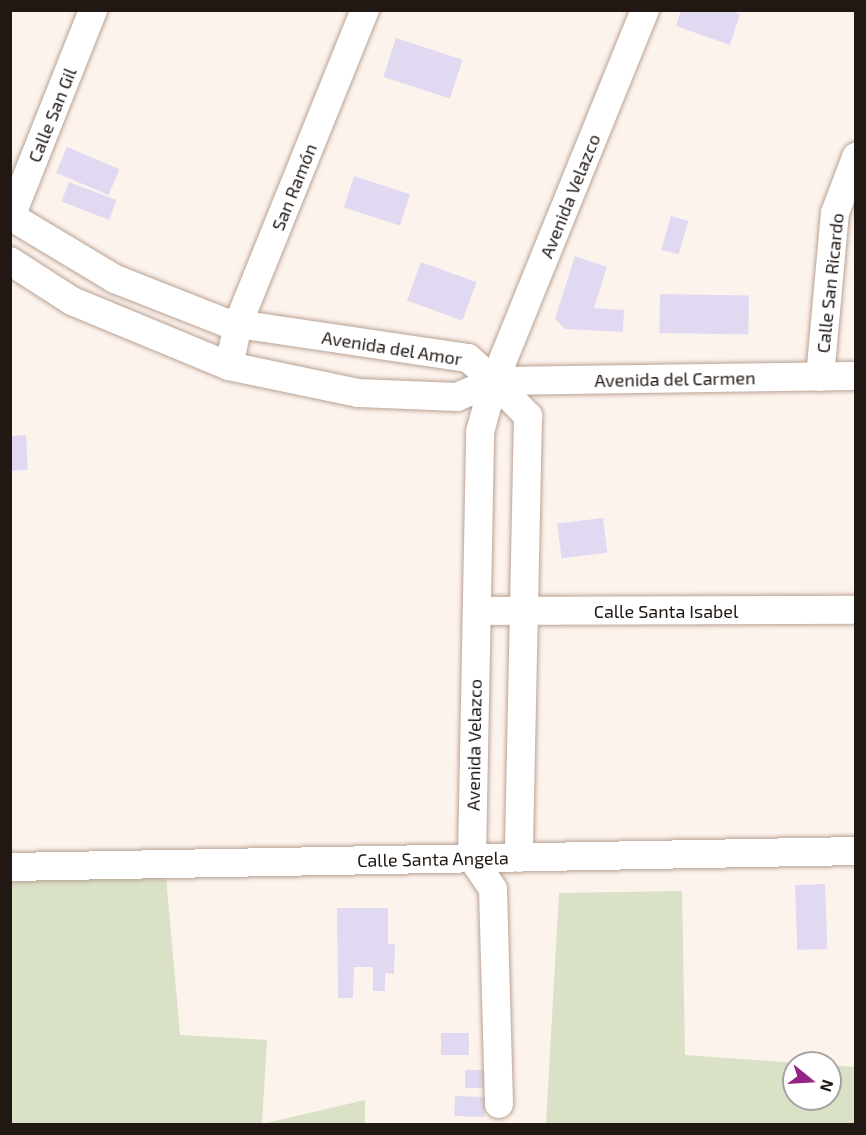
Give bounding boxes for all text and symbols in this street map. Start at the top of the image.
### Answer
street label: Calle San Gil [23,65,81,165]
street label: Avenida Velazco [535,131,605,261]
street label: San Ramón [267,140,321,234]
street label: Calle San Ricardo [812,212,848,354]
street label: Avenida del Amor [320,326,464,370]
street label: Avenida del Carmen [594,367,756,391]
street label: Calle Santa Isabel [594,600,738,622]
street label: Avenida Velazco [462,679,486,811]
street label: Calle Santa Angela [357,847,509,871]
north arrow [782,1051,842,1111]
text: N [817,1078,839,1095]

